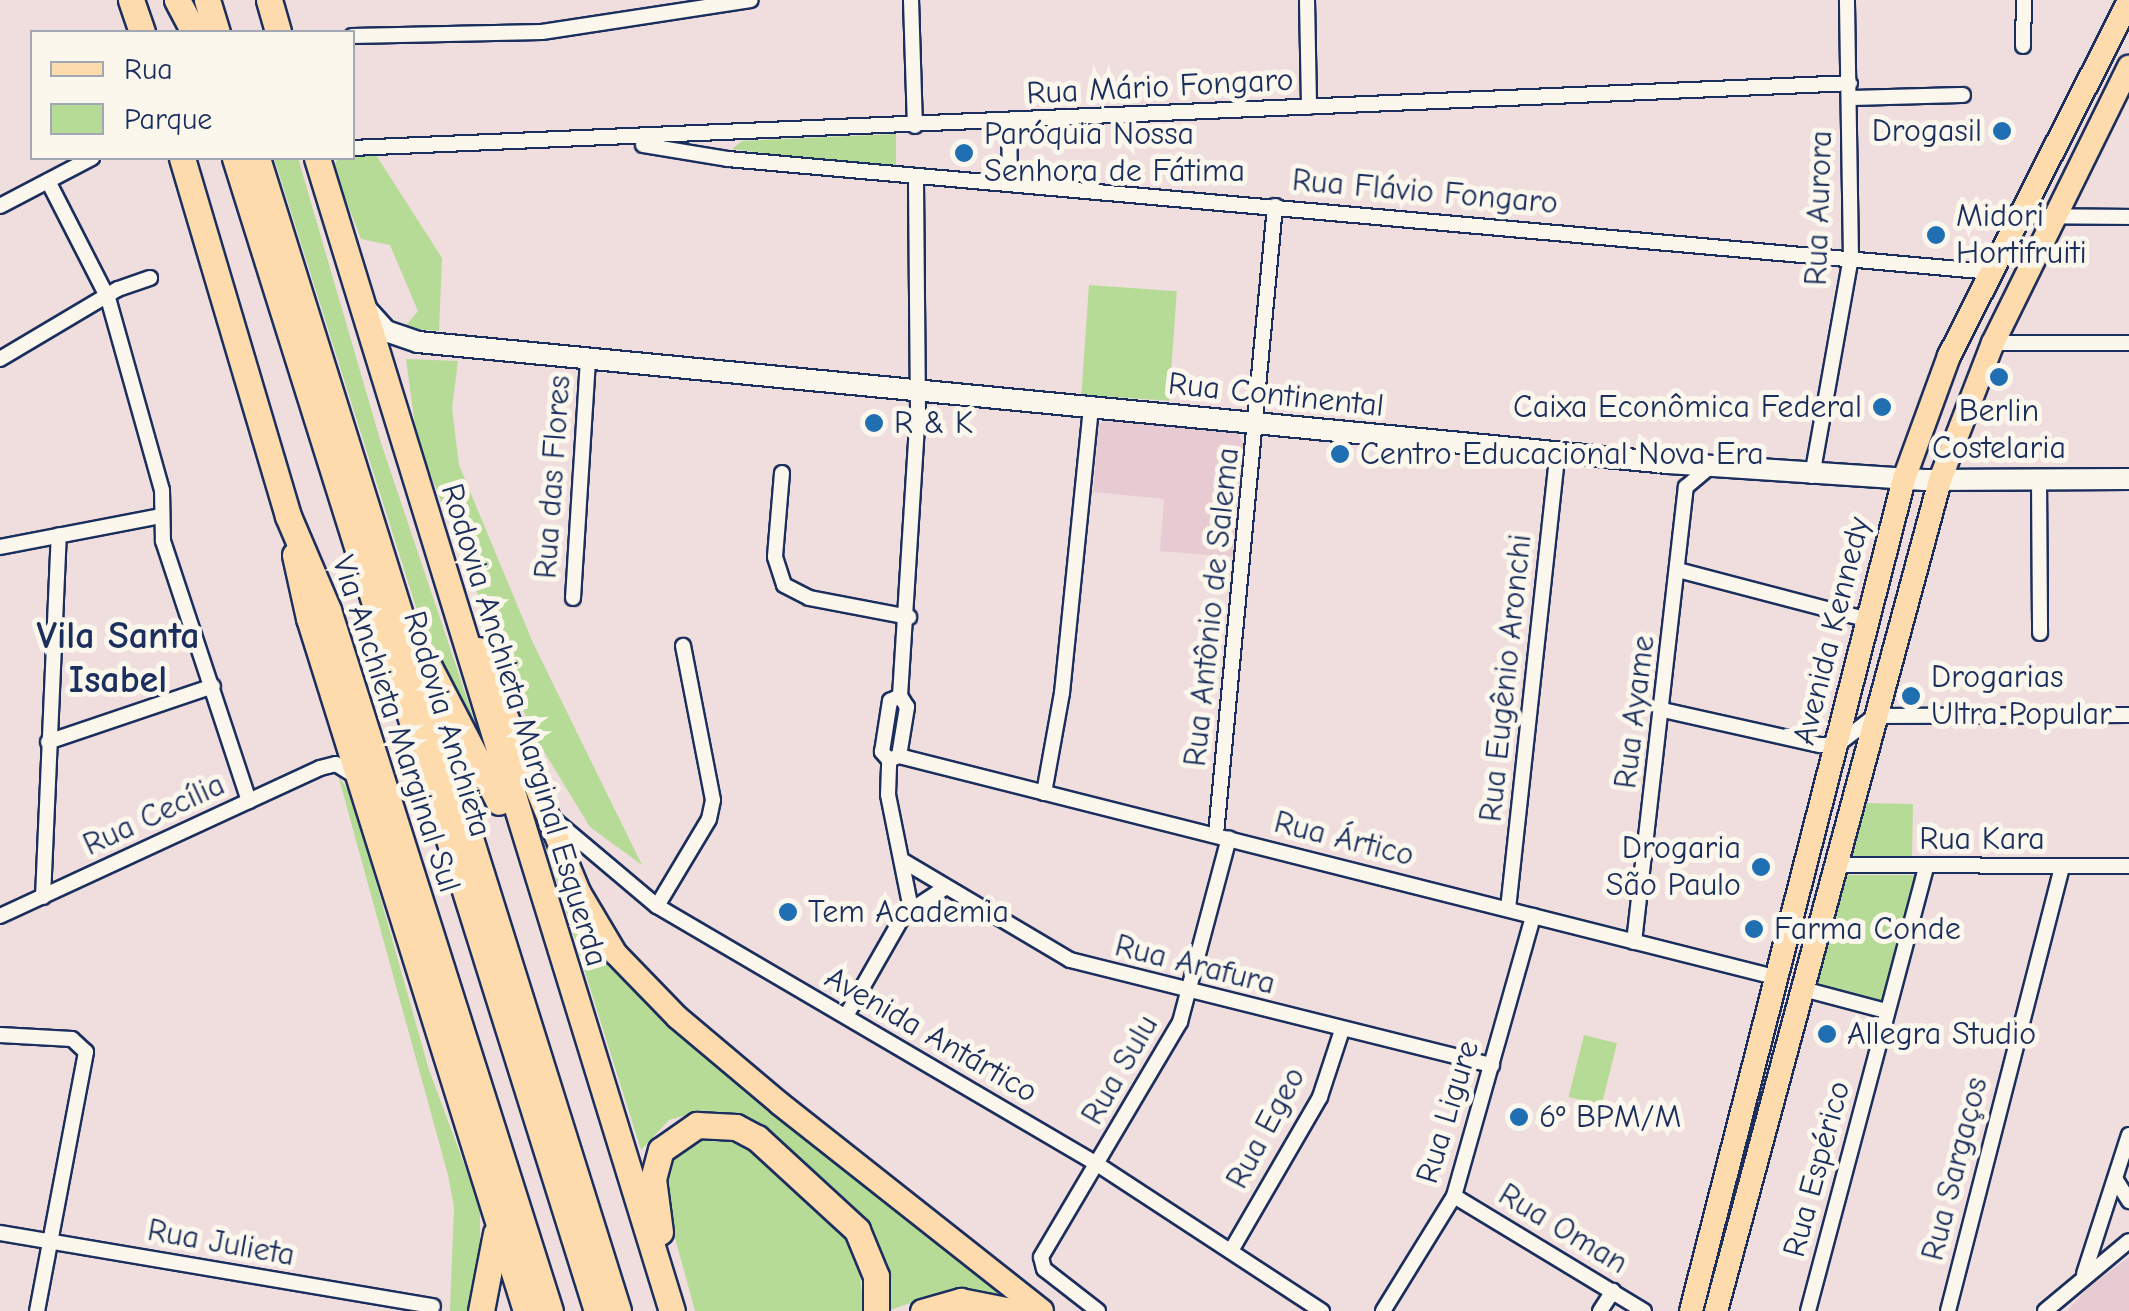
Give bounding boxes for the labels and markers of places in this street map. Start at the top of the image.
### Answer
place label: Drogasil [1872,112,1982,150]
place label: Paróquia Nossa Senhora de Fátima [984,116,1245,191]
marker: Drogasil [1991,120,2013,142]
marker: Paróquia Nossa Senhora de Fátima [953,142,975,164]
place label: Midori Hortifruiti [1956,198,2087,273]
marker: Midori Hortifruiti [1925,224,1947,246]
marker: Berlin Costelaria [1988,366,2010,388]
place label: Caixa Econômica Federal [1513,388,1862,426]
place label: Berlin Costelaria [1932,393,2066,468]
marker: Caixa Econômica Federal [1871,396,1893,418]
place label: R & K [894,404,973,442]
marker: R & K [863,412,885,434]
place label: Centro Educacional Nova Era [1360,435,1764,473]
marker: Centro Educacional Nova Era [1329,443,1351,465]
place label: Drogarias Ultra Popular [1931,659,2112,734]
marker: Drogarias Ultra Popular [1900,685,1922,707]
place label: Drogaria São Paulo [1606,830,1741,905]
marker: Drogaria São Paulo [1750,856,1772,878]
place label: Tem Academia [808,893,1009,931]
marker: Tem Academia [777,901,799,923]
place label: Farma Conde [1774,910,1961,948]
marker: Farma Conde [1743,918,1765,940]
place label: Allegra Studio [1847,1015,2036,1053]
marker: Allegra Studio [1816,1023,1838,1045]
place label: 6º BPM/M [1539,1098,1681,1136]
marker: 6º BPM/M [1508,1106,1530,1128]

